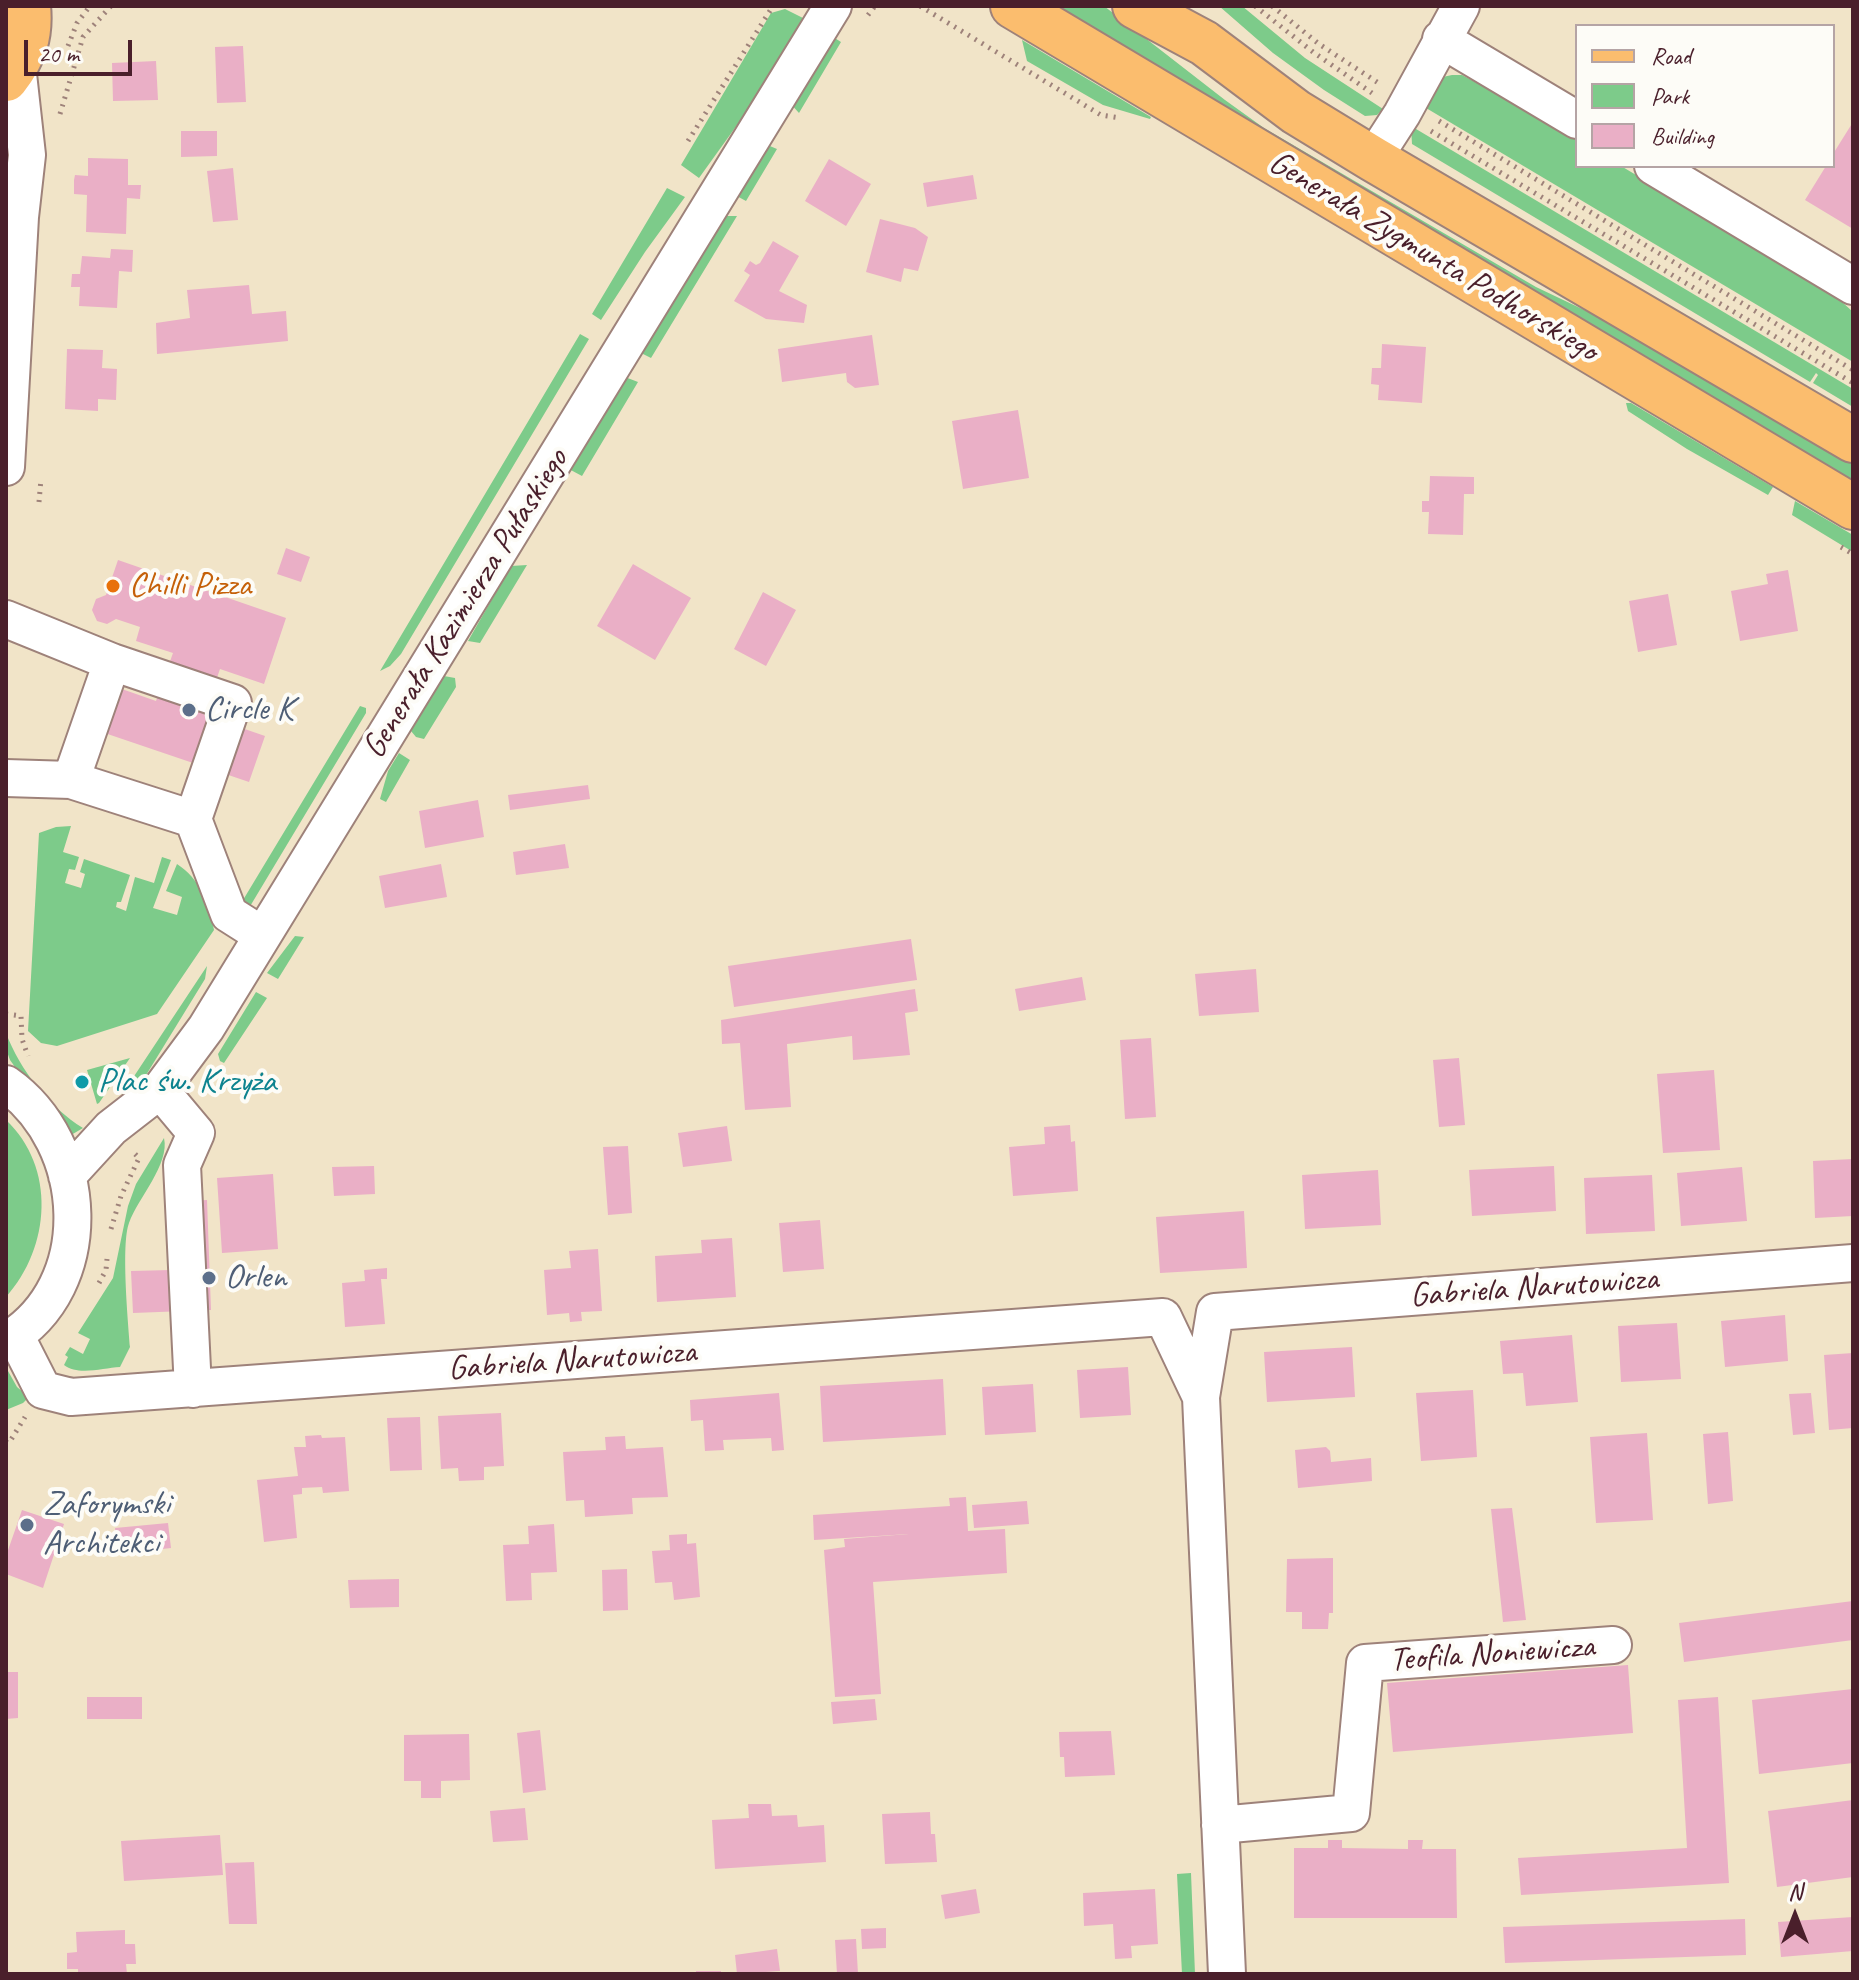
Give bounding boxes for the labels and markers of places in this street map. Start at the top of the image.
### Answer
place label: Chilli Pizza [129,566,251,606]
marker: Chilli Pizza [104,577,122,595]
place label: Circle K [205,690,294,730]
marker: Circle K [180,701,198,719]
place label: Plac św. Krzyża [98,1062,276,1102]
marker: Plac św. Krzyża [73,1073,91,1091]
place label: Orlen [225,1258,286,1298]
marker: Orlen [200,1269,218,1287]
place label: Zaforymski Architekci [43,1485,170,1564]
marker: Zaforymski Architekci [18,1516,36,1534]

